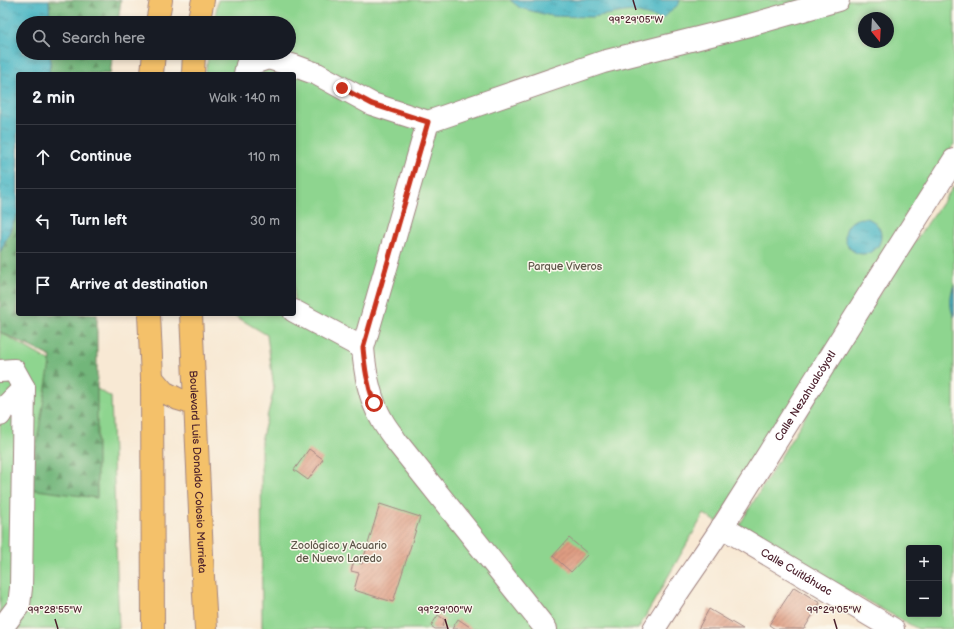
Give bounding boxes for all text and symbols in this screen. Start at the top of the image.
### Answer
north arrow [858,12,894,48]
text: 99°29'05"W [609,14,663,26]
search box [16,16,296,60]
icon: search [30,27,52,49]
text: Search here [62,29,145,48]
route end [333,79,351,97]
text: 2 min [32,88,75,108]
text: Walk · 140 m [209,90,280,106]
icon: ahead [32,146,54,168]
text: Continue [70,147,132,166]
text: 110 m [248,149,280,165]
icon: left [32,210,54,232]
text: Turn left [70,211,127,230]
text: 30 m [250,213,280,229]
park label: Parque Viveros [528,260,603,273]
icon: arrive [32,274,54,296]
text: Arrive at destination [70,275,208,294]
street label: Calle Nezahualcóyotl [772,348,838,443]
street label: Boulevard Luis Donaldo Colosio Murrieta [187,370,209,574]
route start [365,394,383,412]
park label: Zoológico y Acuario de Nuevo Laredo [290,539,387,565]
street label: Calle Cuitláhuac [758,545,835,598]
map controls [906,545,942,617]
button: + [906,545,942,581]
button: − [906,581,942,617]
text: 99°28'55"W [28,604,82,616]
text: 99°29'00"W [418,604,472,616]
text: 99°29'05"W [807,604,861,616]

